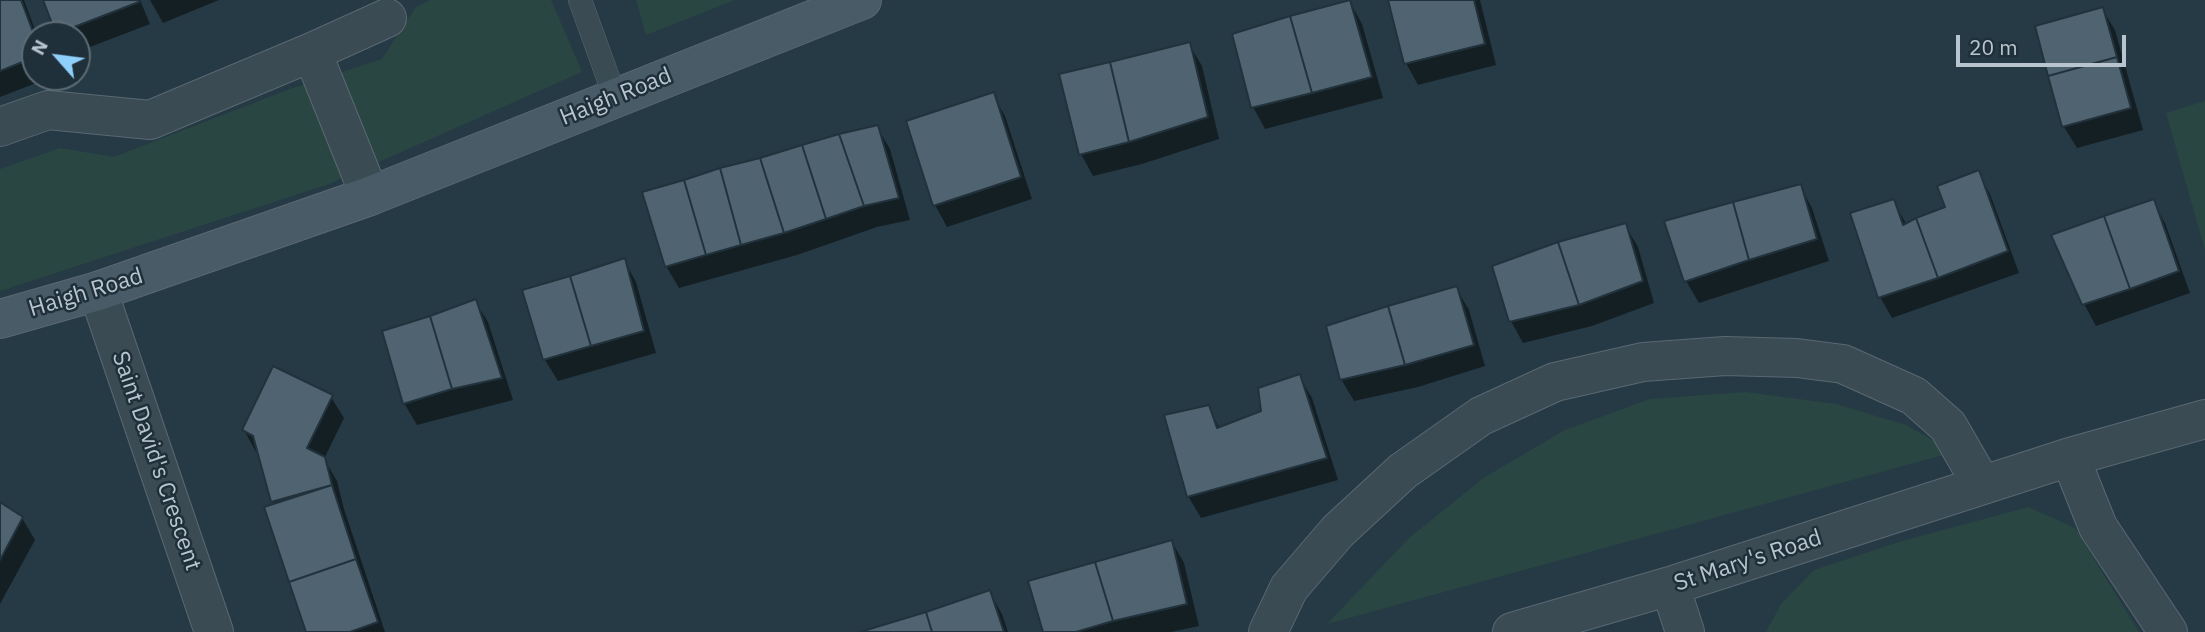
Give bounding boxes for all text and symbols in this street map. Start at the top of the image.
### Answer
north arrow [21,21,91,91]
scale bar [1960,21,2130,65]
text: 20 m [1969,33,2018,61]
text: N [25,35,53,59]
street label: Haigh Road [556,62,676,132]
street label: Haigh Road [26,263,146,323]
street label: Saint David's Crescent [106,348,206,574]
street label: St Mary's Road [1671,524,1825,598]

